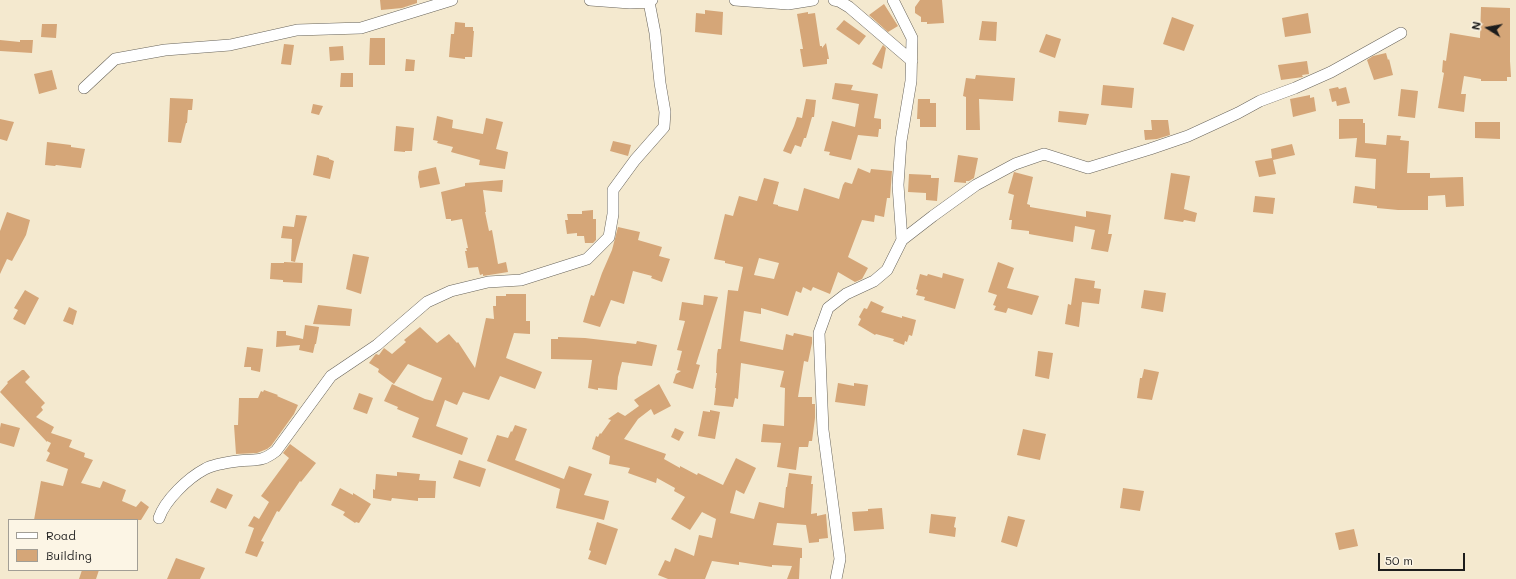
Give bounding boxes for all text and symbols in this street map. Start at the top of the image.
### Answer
north arrow [1468,8,1508,48]
text: N [1468,20,1484,31]
legend [8,519,138,571]
text: Road [46,527,76,543]
scale bar [1380,545,1467,571]
text: Building [46,547,92,563]
text: 50 m [1385,552,1413,568]

